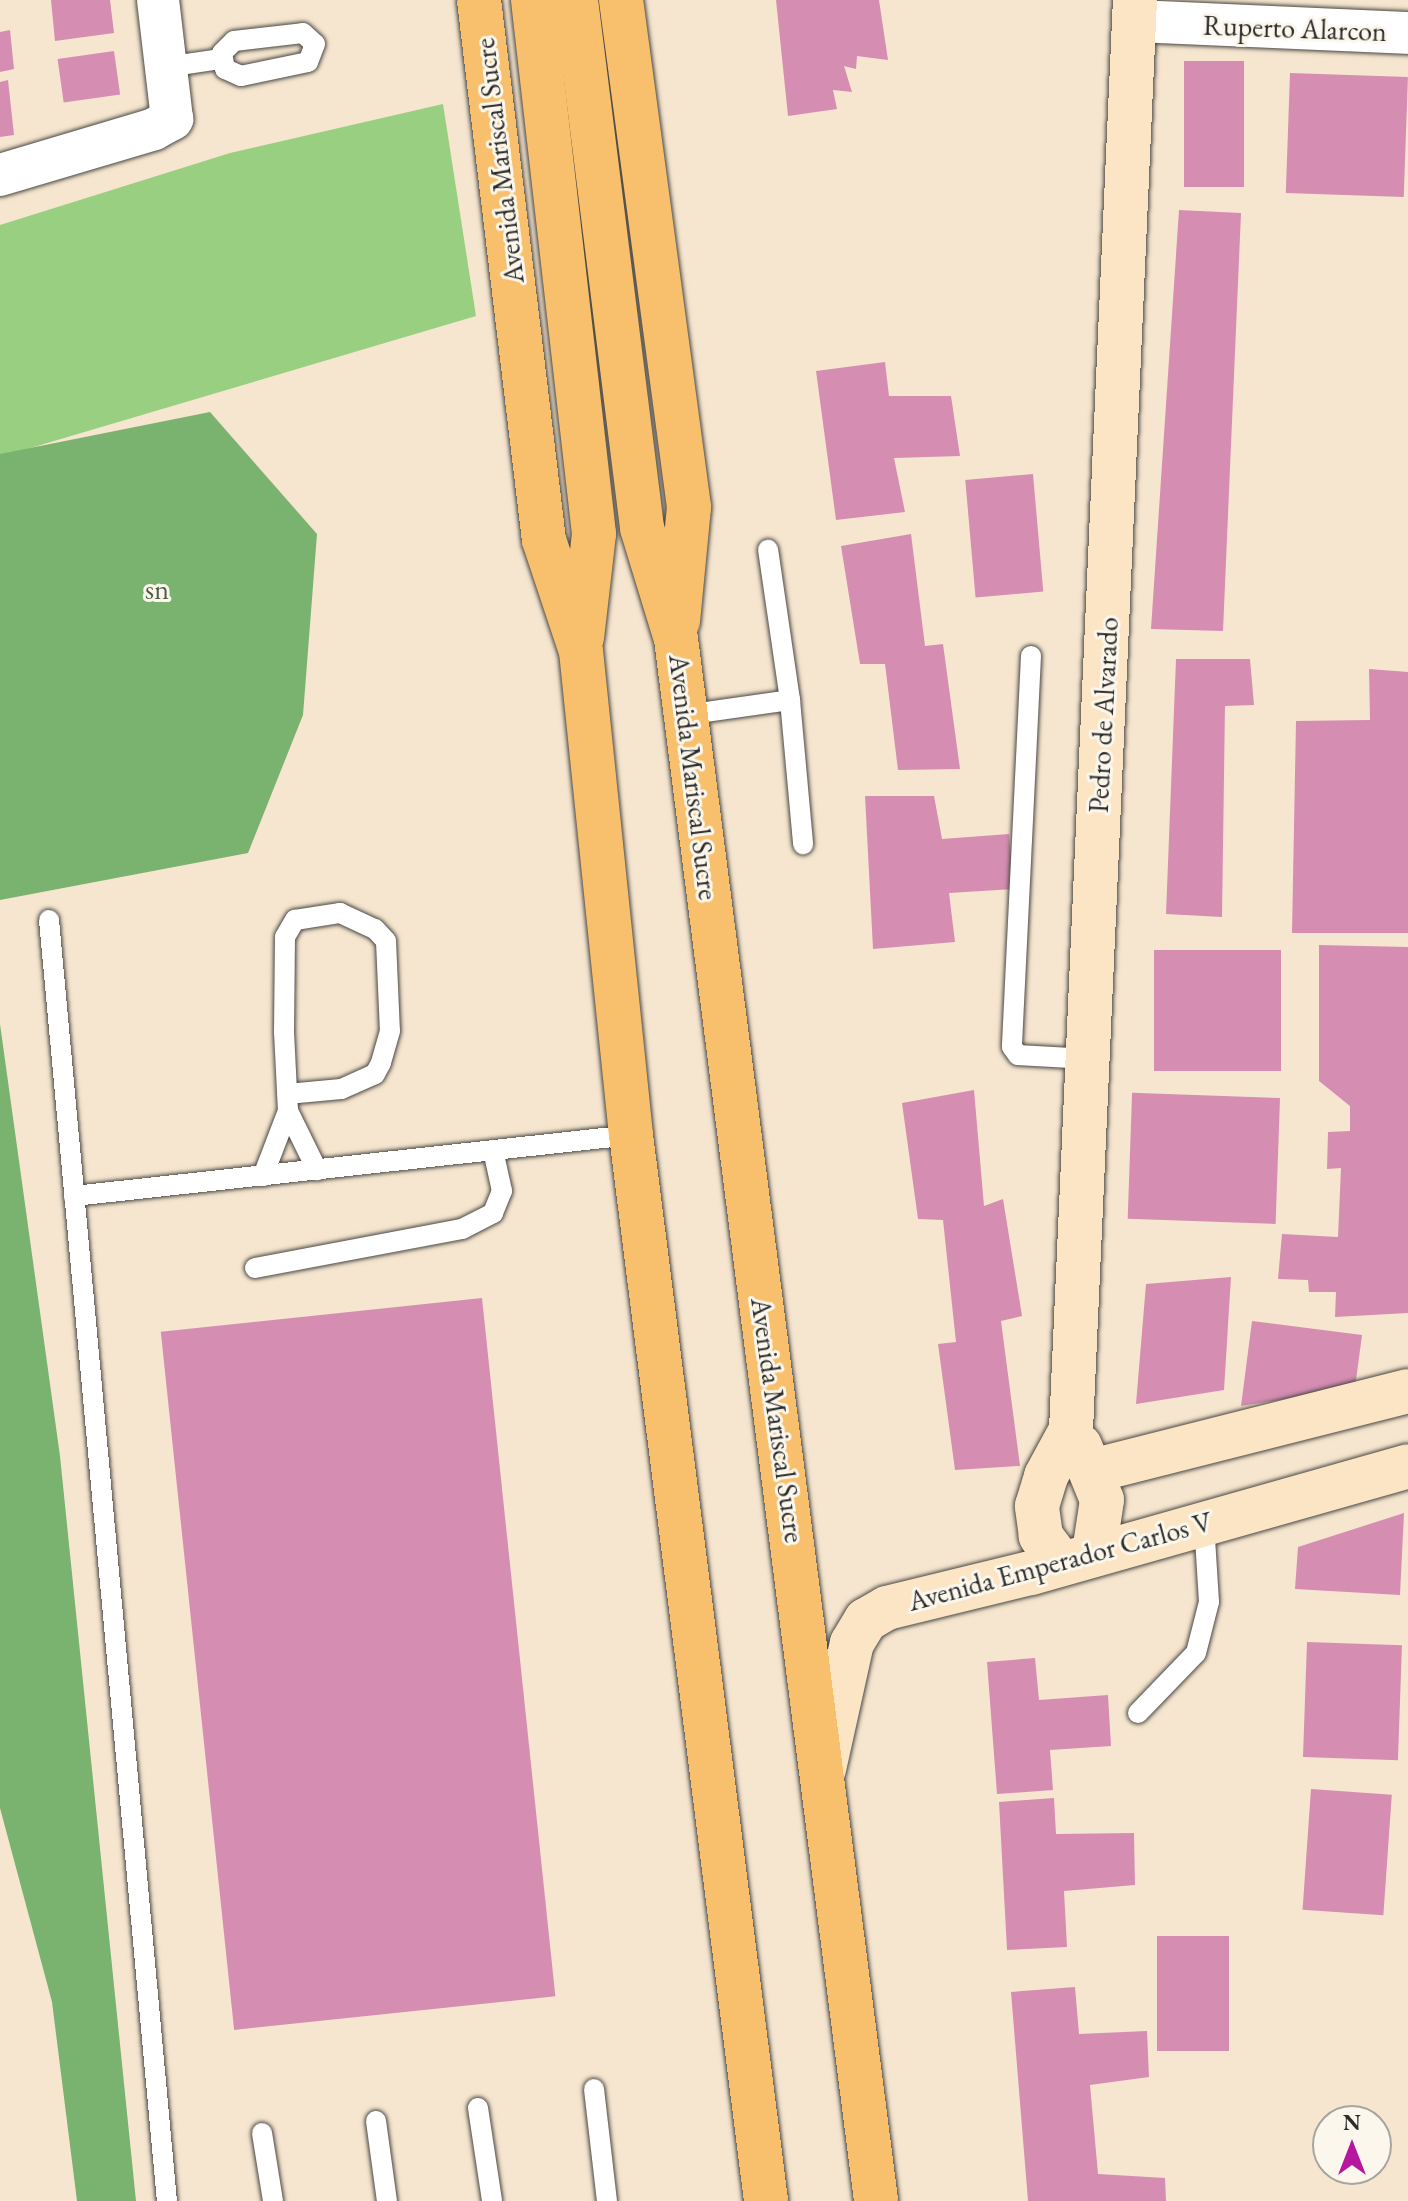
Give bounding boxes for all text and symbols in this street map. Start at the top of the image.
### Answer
street label: Ruperto Alarcon [1203,8,1387,48]
street label: Avenida Mariscal Sucre [467,36,531,286]
park label: sn [145,572,169,606]
street label: Pedro de Alvarado [1081,616,1125,814]
street label: Avenida Mariscal Sucre [662,652,726,902]
street label: Avenida Mariscal Sucre [744,1295,812,1545]
street label: Avenida Emperador Carlos V [904,1504,1216,1618]
north arrow [1312,2105,1392,2185]
text: N [1343,2108,1361,2137]

